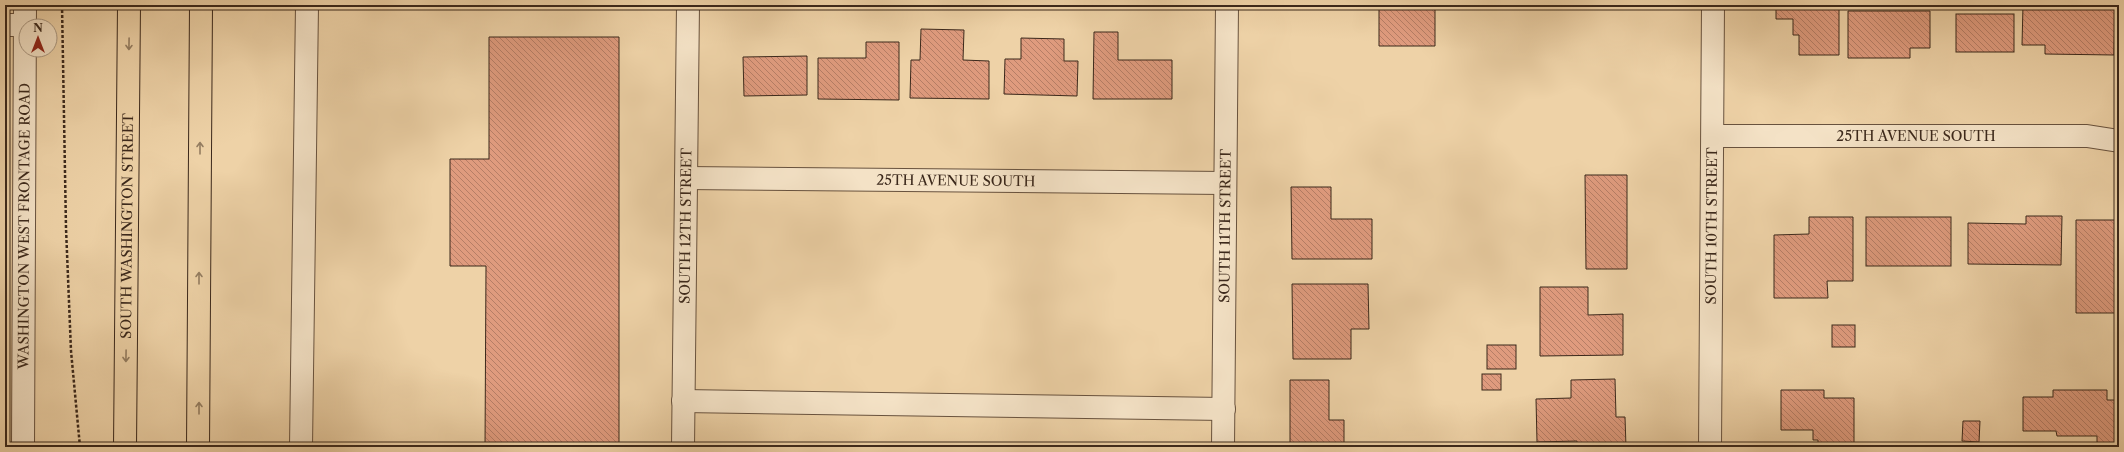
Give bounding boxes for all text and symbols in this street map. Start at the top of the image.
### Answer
north arrow [18,18,58,58]
text: N [33,21,43,35]
one-way arrow [125,37,133,50]
street label: WASHINGTON WEST FRONTAGE ROAD [14,83,34,370]
street label: SOUTH WASHINGTON STREET [117,113,137,339]
street label: 25TH AVENUE SOUTH [1836,127,1996,145]
one-way arrow [196,142,204,155]
street label: SOUTH 12TH STREET [676,147,695,304]
street label: SOUTH 10TH STREET [1702,147,1721,305]
street label: SOUTH 11TH STREET [1215,148,1235,303]
street label: 25TH AVENUE SOUTH [876,171,1036,190]
one-way arrow [195,272,203,285]
one-way arrow [122,349,130,362]
one-way arrow [195,402,203,415]

